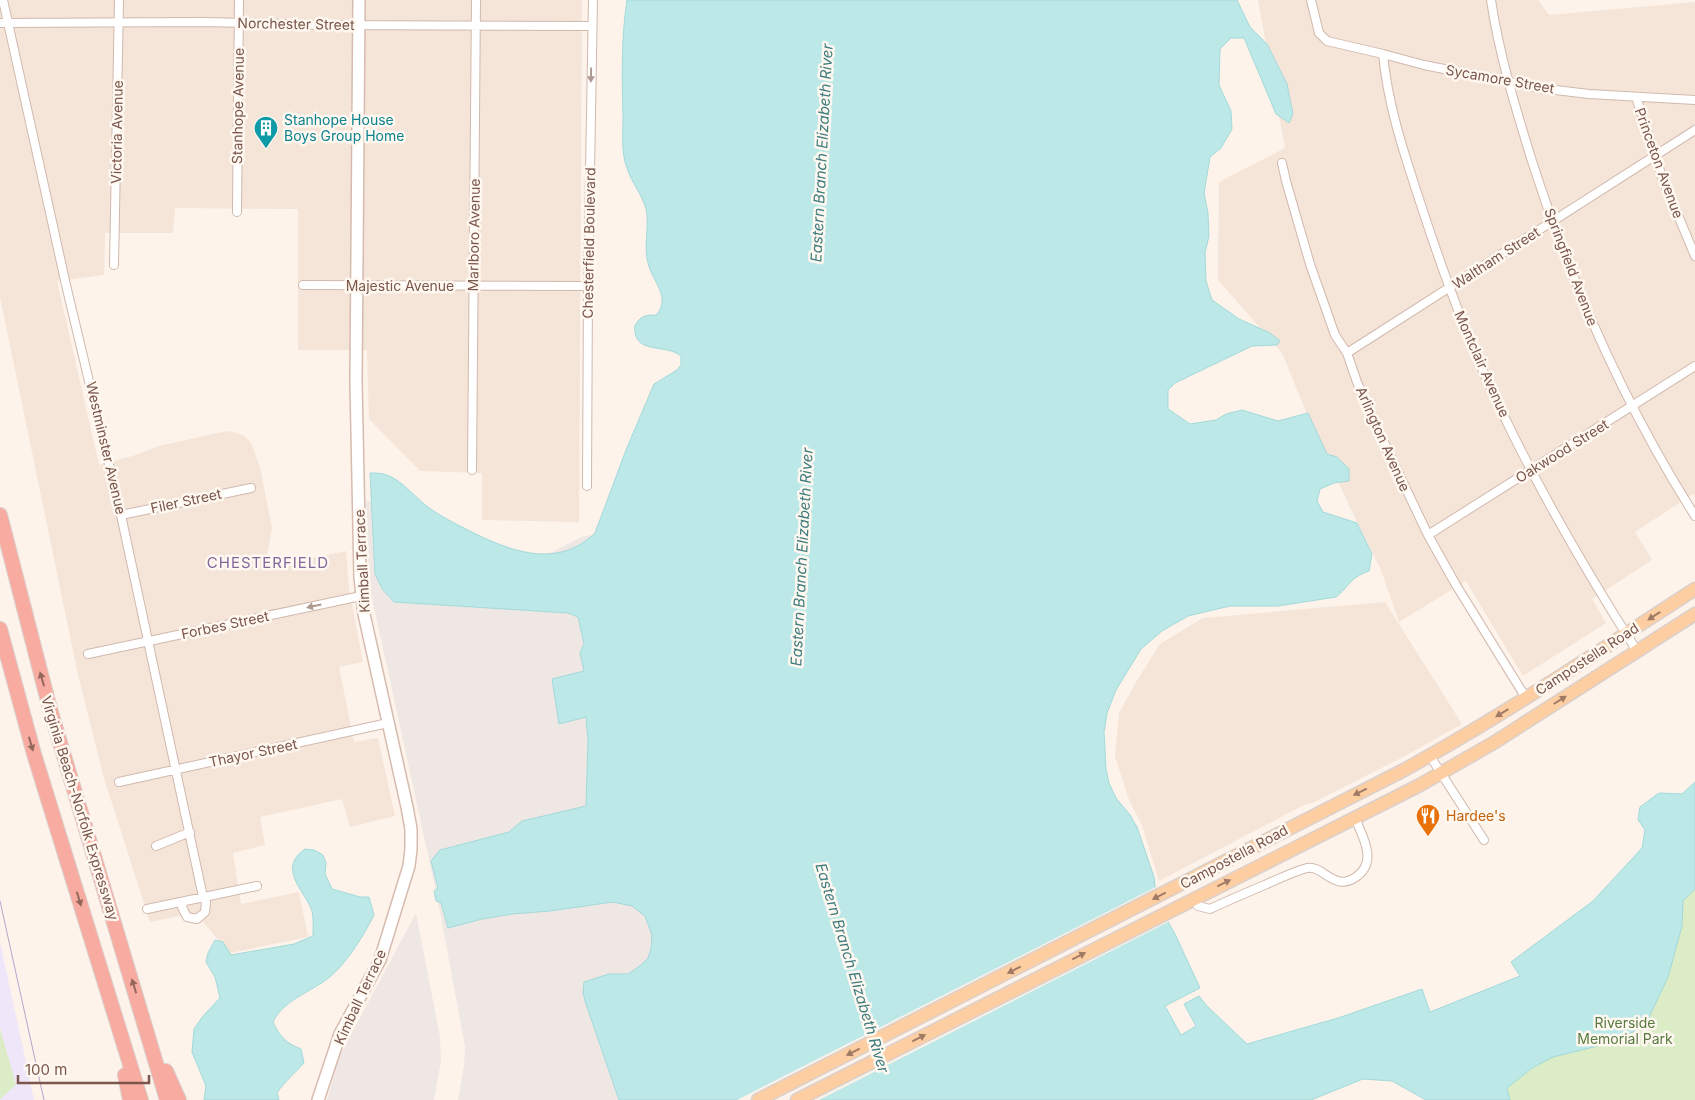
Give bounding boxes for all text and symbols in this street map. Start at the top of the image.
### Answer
street label: Norchester Street [237,14,355,33]
water label: Eastern Branch Elizabeth River [806,43,837,263]
street label: Stanhope Avenue [228,48,247,164]
street label: Sycamore Street [1445,61,1556,96]
one-way arrow [587,67,595,83]
street label: Victoria Avenue [107,80,126,184]
street label: Princeton Avenue [1632,105,1687,220]
place label: Stanhope House Boys Group Home [284,111,404,144]
building icon: Stanhope House Boys Group Home [253,115,279,149]
street label: Chesterfield Boulevard [579,167,598,319]
street label: Marlboro Avenue [464,178,483,292]
street label: Springfield Avenue [1541,205,1602,328]
street label: Waltham Street [1449,223,1543,292]
street label: Majestic Avenue [346,277,454,294]
street label: Montclair Avenue [1451,308,1514,420]
street label: Westminster Avenue [83,380,130,516]
street label: Arlington Avenue [1353,384,1414,494]
street label: Oakwood Street [1512,415,1612,486]
water label: Eastern Branch Elizabeth River [786,447,817,667]
street label: Filer Street [149,485,223,516]
street label: Kimball Terrace [350,509,373,613]
district label: CHESTERFIELD [207,553,329,572]
one-way arrow [306,602,321,610]
street label: Forbes Street [180,607,271,642]
one-way arrow [1647,611,1661,620]
street label: Campostella Road [1532,619,1642,698]
one-way arrow [38,672,46,687]
street label: Virginia Beach-Norfolk Expressway [38,694,123,922]
one-way arrow [1554,696,1567,705]
one-way arrow [1496,708,1509,717]
street label: Thayor Street [207,735,299,770]
one-way arrow [28,737,36,752]
one-way arrow [1353,788,1368,796]
restaurant icon: Hardee's [1415,803,1441,837]
place label: Hardee's [1446,807,1506,824]
street label: Campostella Road [1177,821,1291,892]
water label: Eastern Branch Elizabeth River [811,861,894,1075]
one-way arrow [1217,879,1231,887]
one-way arrow [76,892,84,907]
one-way arrow [1151,892,1166,900]
street label: Kimball Terrace [330,946,389,1047]
one-way arrow [1072,952,1086,960]
one-way arrow [1007,966,1021,974]
one-way arrow [129,978,137,993]
park label: Riverside Memorial Park [1577,1014,1673,1047]
one-way arrow [912,1034,926,1042]
one-way arrow [846,1048,861,1056]
scale bar [18,1052,149,1084]
text: 100 m [25,1060,67,1079]

